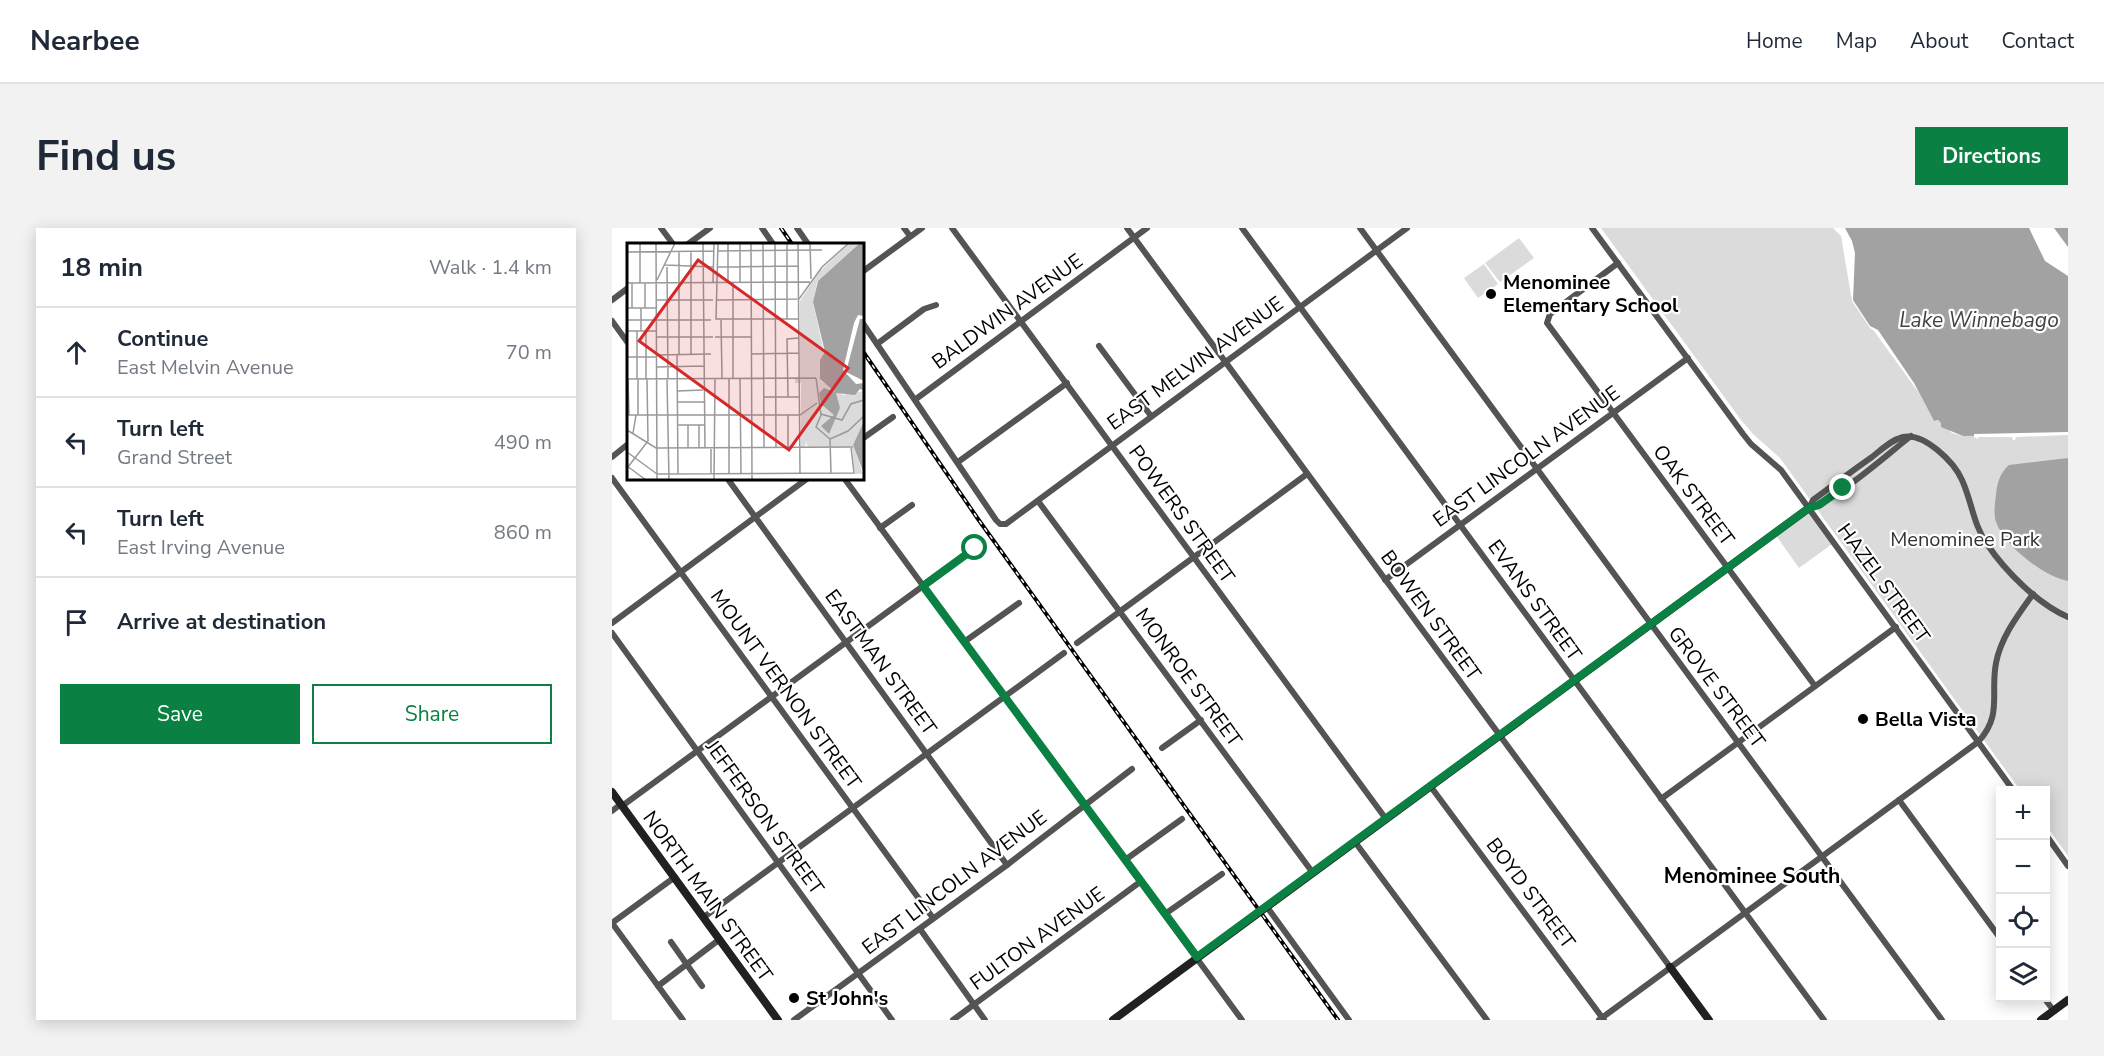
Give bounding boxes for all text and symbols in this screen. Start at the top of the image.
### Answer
text: Nearbee [30,22,140,60]
text: Home [1746,27,1803,55]
text: Map [1836,27,1877,55]
text: About [1910,27,1968,55]
text: Contact [2001,27,2074,55]
button: Directions [1915,127,2068,185]
text: Find us [36,128,176,185]
inset map [627,243,864,480]
street label: BALDWIN AVENUE [926,247,1088,375]
text: 18 min [60,250,143,285]
text: Walk · 1.4 km [429,254,552,281]
place label: Menominee Elementary School [1503,269,1679,319]
marker: Menominee Elementary School [1484,287,1498,301]
street label: EAST MELVIN AVENUE [1102,290,1289,436]
water label: Lake Winnebago [1899,306,2059,334]
text: Continue [117,324,208,354]
icon: ahead [60,336,93,369]
text: 70 m [506,339,552,366]
text: East Melvin Avenue [117,354,294,381]
street label: EAST LINCOLN AVENUE [1427,379,1625,533]
text: Turn left [117,414,204,444]
icon: left [60,426,93,459]
text: 490 m [494,429,552,456]
street label: OAK STREET [1647,439,1740,551]
street label: POWERS STREET [1122,440,1241,589]
text: Grand Street [117,444,232,471]
route end [1829,474,1855,500]
text: Turn left [117,504,204,534]
icon: left [60,516,93,549]
street label: HAZEL STREET [1831,518,1936,648]
text: 860 m [494,519,552,546]
park label: Menominee Park [1890,526,2041,553]
text: East Irving Avenue [117,534,285,561]
route start [961,534,987,560]
street label: EVANS STREET [1481,534,1588,666]
street label: BOWEN STREET [1374,545,1487,686]
street label: MOUNT VERNON STREET [704,584,867,794]
street label: EASTMAN STREET [819,584,943,741]
street label: MONROE STREET [1129,603,1248,752]
icon: arrive [60,606,93,639]
text: Arrive at destination [117,607,326,637]
street label: GROVE STREET [1662,621,1771,754]
button: Save [60,684,300,744]
button: Share [312,684,552,744]
place label: Bella Vista [1875,706,1976,733]
marker: Bella Vista [1856,712,1870,726]
street label: JEFFERSON STREET [699,734,830,900]
map controls [1996,786,2050,1002]
button: + [1996,786,2050,840]
street label: EAST LINCOLN AVENUE [856,804,1052,961]
street label: NORTH MAIN STREET [636,806,779,987]
street label: BOYD STREET [1480,832,1581,954]
button: − [1996,840,2050,894]
district label: Menominee South [1664,862,1840,890]
street label: FULTON AVENUE [965,880,1110,996]
button: locate [1996,894,2050,948]
button: layers [1996,948,2050,1002]
place label: St John's [806,985,888,1012]
marker: St John's [787,991,801,1005]

